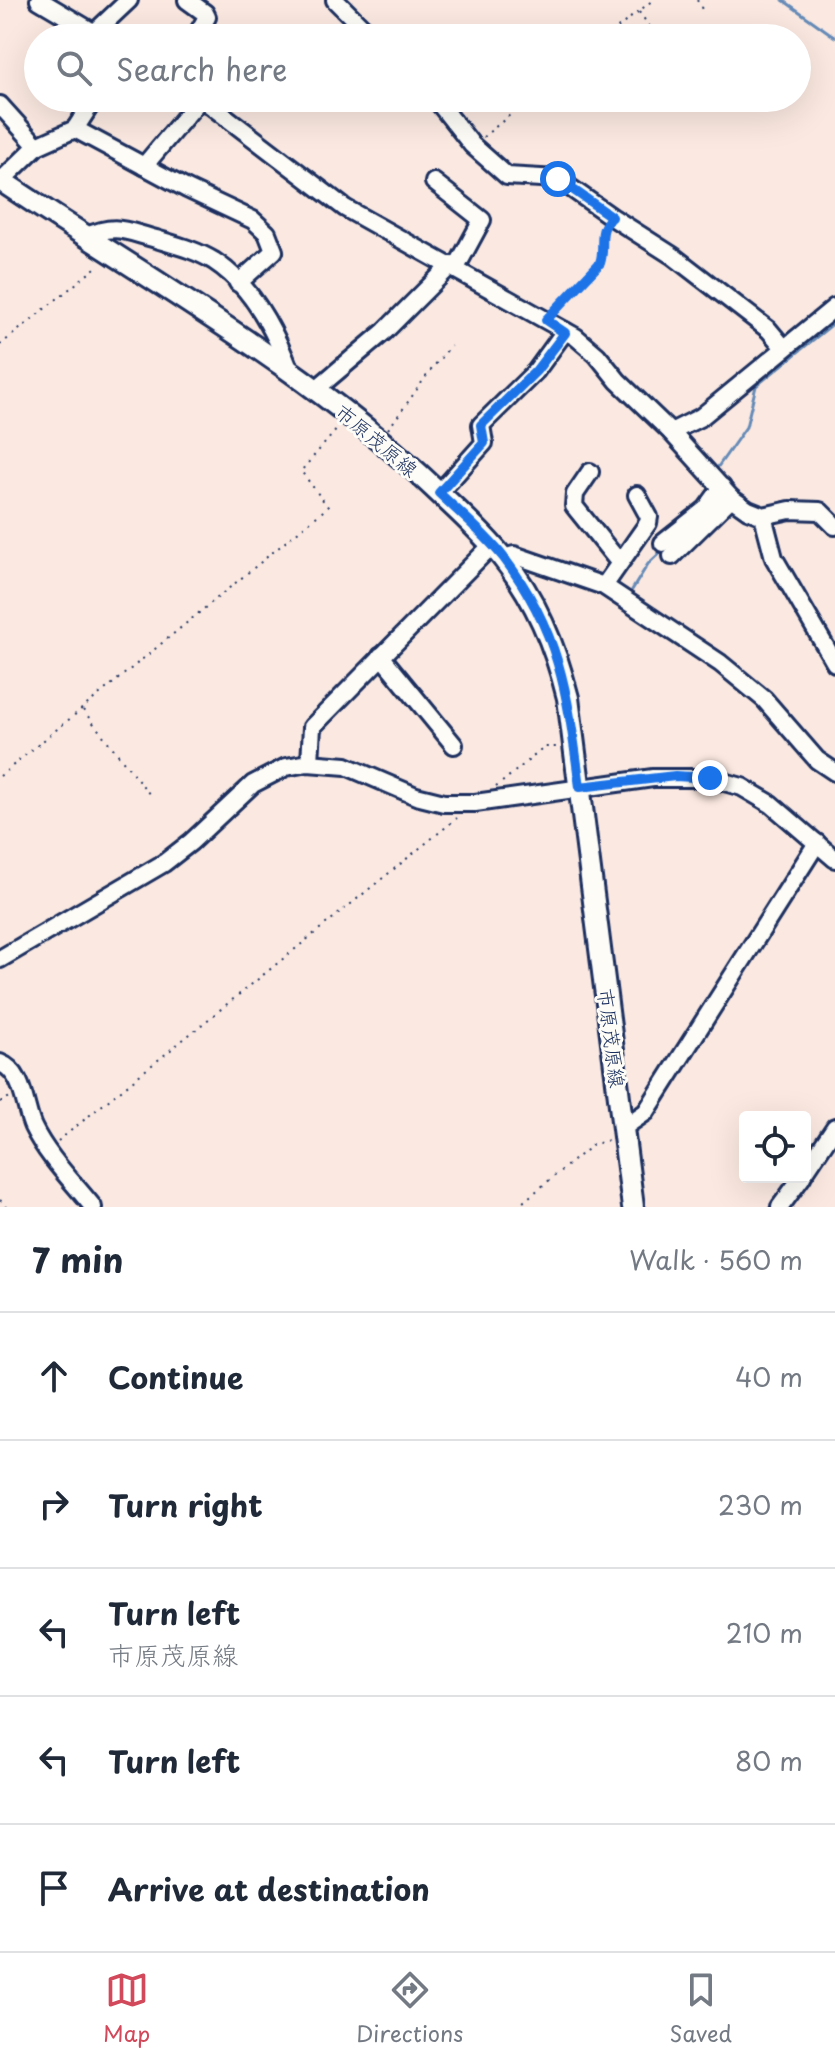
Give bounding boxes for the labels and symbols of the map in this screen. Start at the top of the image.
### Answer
route start [540,161,576,197]
street label: 市原茂原線 [329,396,425,484]
route end [692,760,728,796]
street label: 市原茂原線 [591,987,633,1089]

